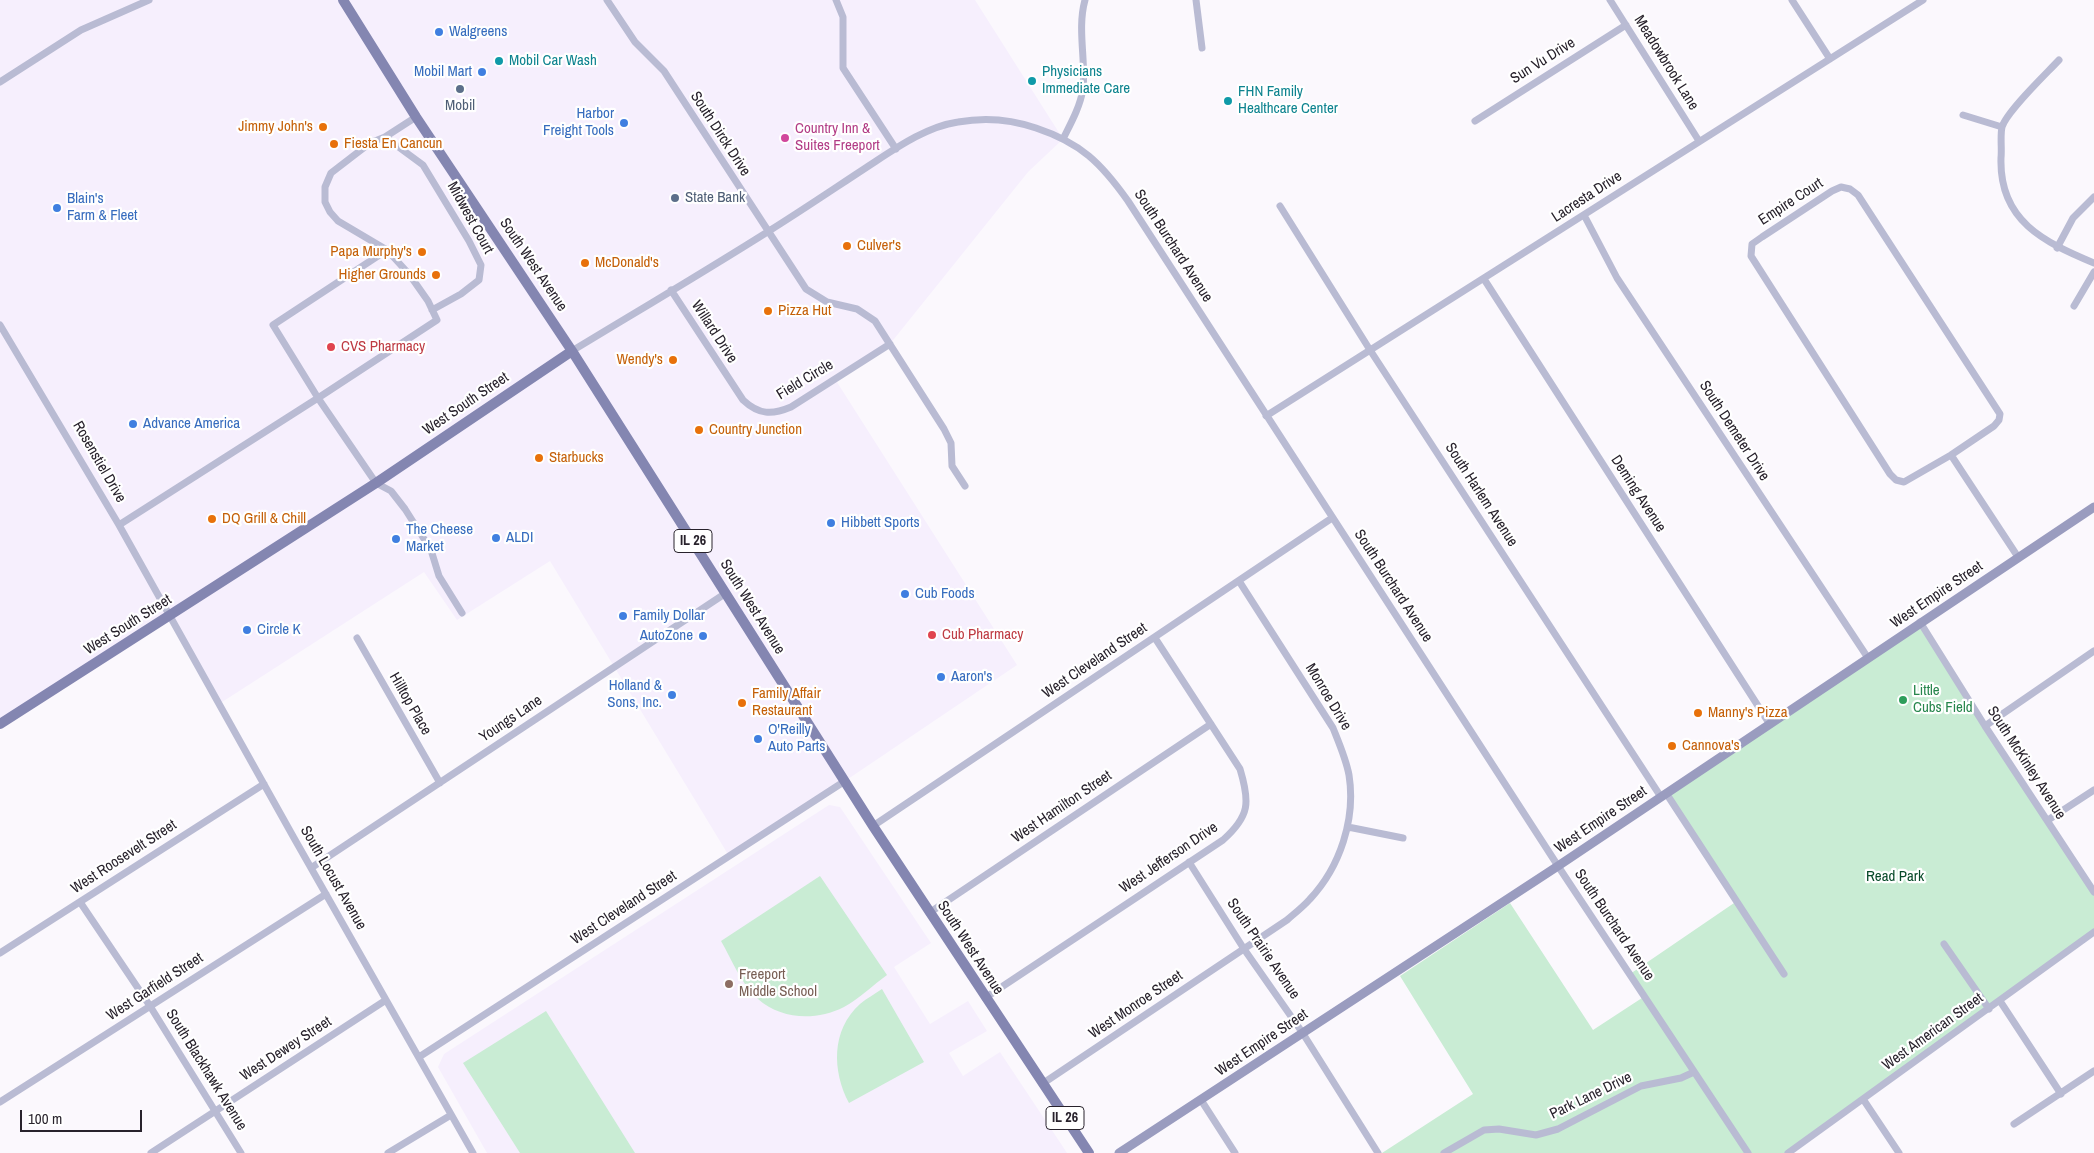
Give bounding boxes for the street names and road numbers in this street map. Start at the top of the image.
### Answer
street label: Meadowbrook Lane [1630,12,1702,114]
street label: Sun Vu Drive [1507,34,1579,88]
street label: South Dirck Drive [686,88,754,180]
street label: Lacresta Drive [1549,168,1625,226]
street label: Empire Court [1755,175,1827,229]
street label: Midwest Court [443,179,497,257]
street label: South Burchard Avenue [1130,186,1216,306]
street label: South West Avenue [495,215,571,315]
street label: Willard Drive [687,297,741,367]
street label: Field Circle [773,356,837,404]
street label: West South Street [420,369,512,439]
street label: South Demeter Drive [1695,378,1773,484]
street label: Rosenstiel Drive [68,418,130,506]
street label: South Harlem Avenue [1441,440,1521,550]
street label: Deming Avenue [1606,452,1670,536]
street label: South Burchard Avenue [1350,526,1436,646]
road number: IL 26 [674,530,712,552]
street label: South West Avenue [716,556,788,658]
street label: West Empire Street [1888,558,1986,632]
street label: West South Street [81,591,175,659]
street label: West Cleveland Street [1039,619,1151,703]
street label: Monroe Drive [1301,660,1355,734]
street label: Hilltop Place [385,670,435,738]
street label: Youngs Lane [476,692,546,746]
street label: South McKinley Avenue [1983,703,2069,823]
street label: West Hamilton Street [1009,767,1115,847]
street label: West Empire Street [1552,783,1650,857]
street label: West Roosevelt Street [68,816,180,898]
street label: West Jefferson Drive [1117,819,1221,897]
street label: South Locust Avenue [296,823,370,933]
street label: South Burchard Avenue [1570,866,1658,984]
street label: West Cleveland Street [568,867,680,949]
street label: South Prairie Avenue [1223,895,1303,1003]
street label: South West Avenue [933,898,1007,998]
street label: West Garfield Street [103,949,207,1025]
street label: West Monroe Street [1086,967,1186,1043]
street label: West American Street [1879,989,1987,1075]
street label: South Blackhawk Avenue [161,1006,251,1134]
street label: West Empire Street [1213,1006,1311,1080]
street label: West Dewey Street [237,1013,335,1085]
street label: Park Lane Drive [1547,1068,1635,1124]
road number: IL 26 [1046,1106,1084,1130]

